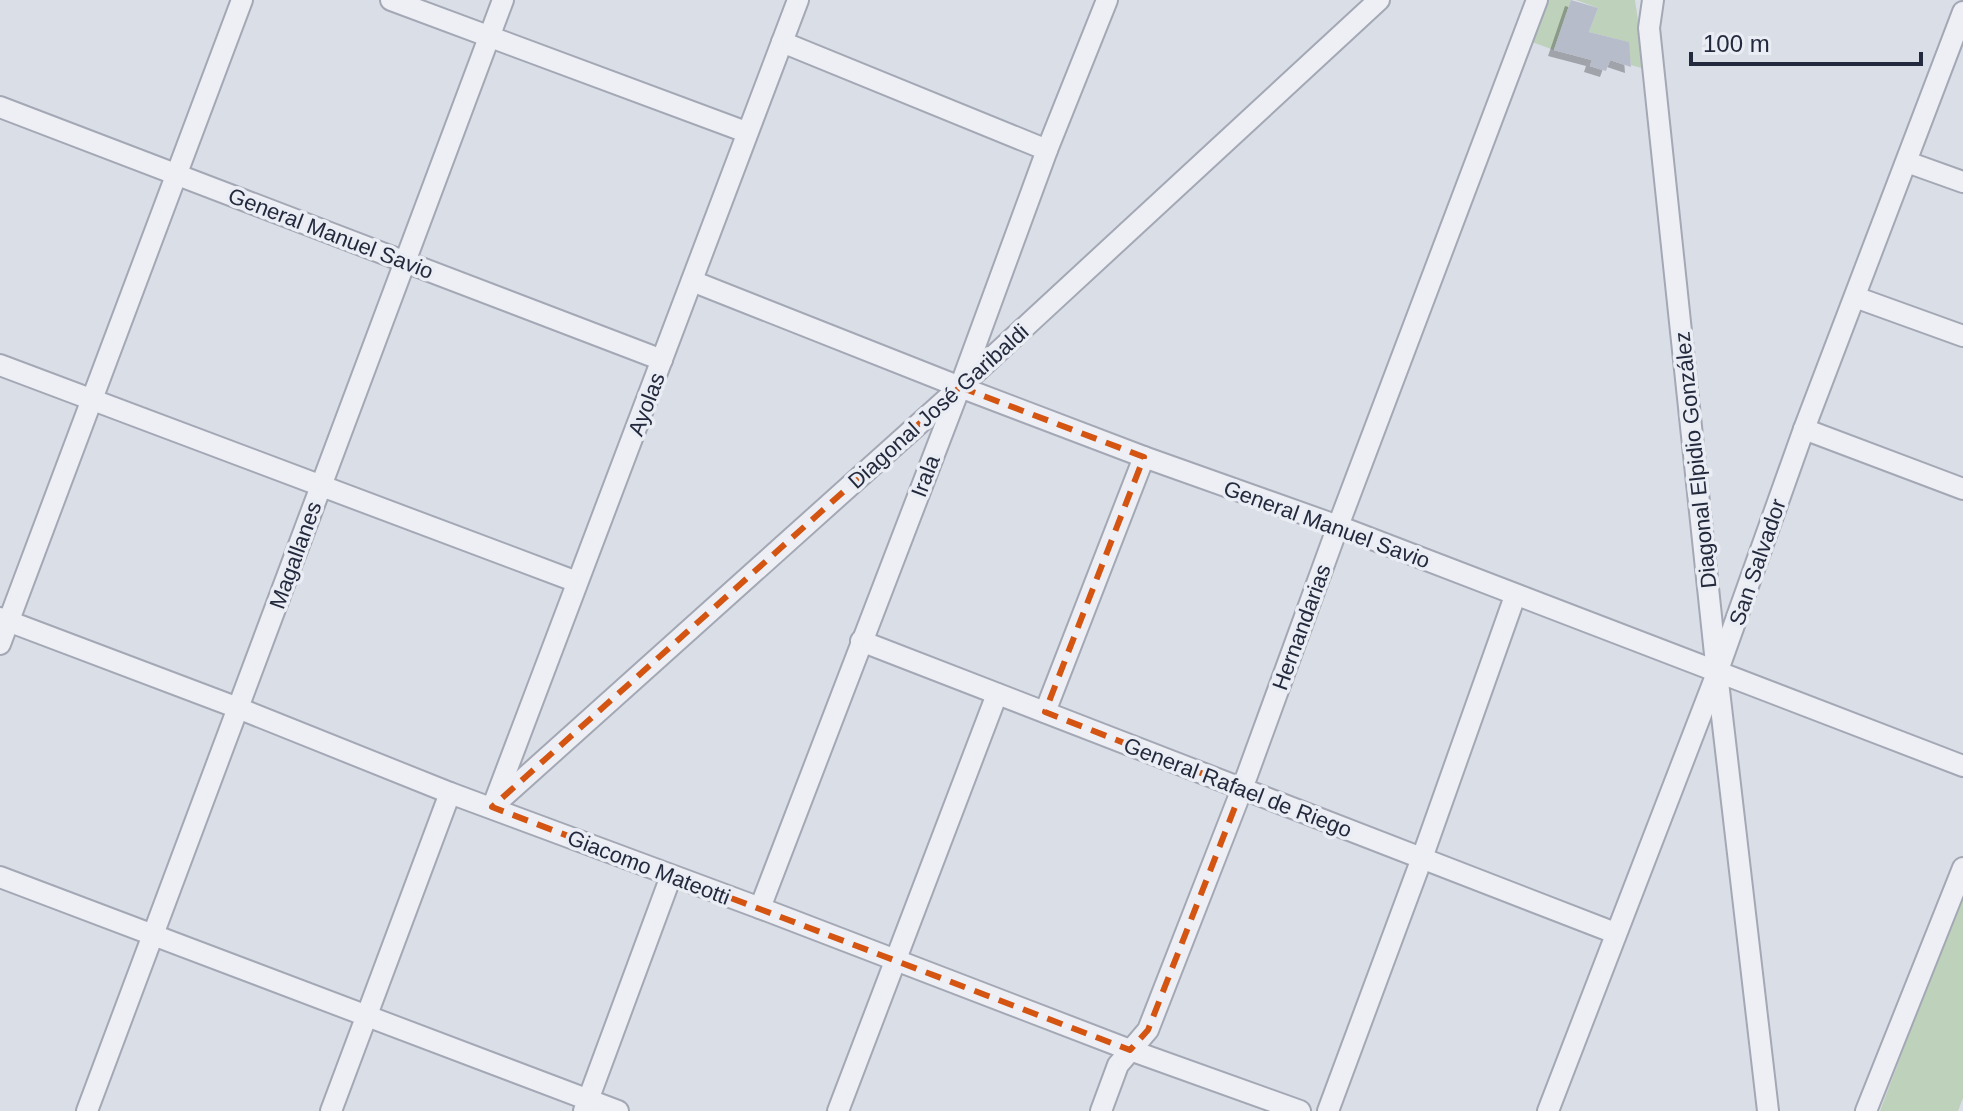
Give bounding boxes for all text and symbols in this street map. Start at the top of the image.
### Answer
scale bar [1691,16,1921,66]
text: 100 m [1703,30,1770,57]
street label: General Manuel Savio [225,183,437,284]
street label: Diagonal José Garibaldi [843,319,1033,494]
street label: Diagonal Elpidio González [1670,330,1721,590]
street label: Ayolas [623,369,670,439]
street label: Irala [906,451,945,501]
street label: General Manuel Savio [1220,475,1433,573]
street label: San Salvador [1724,496,1791,629]
street label: Magallanes [264,498,326,612]
street label: Hernandarias [1267,561,1336,694]
street label: General Rafael de Riego [1120,732,1355,843]
street label: Giacomo Mateotti [564,825,734,910]

